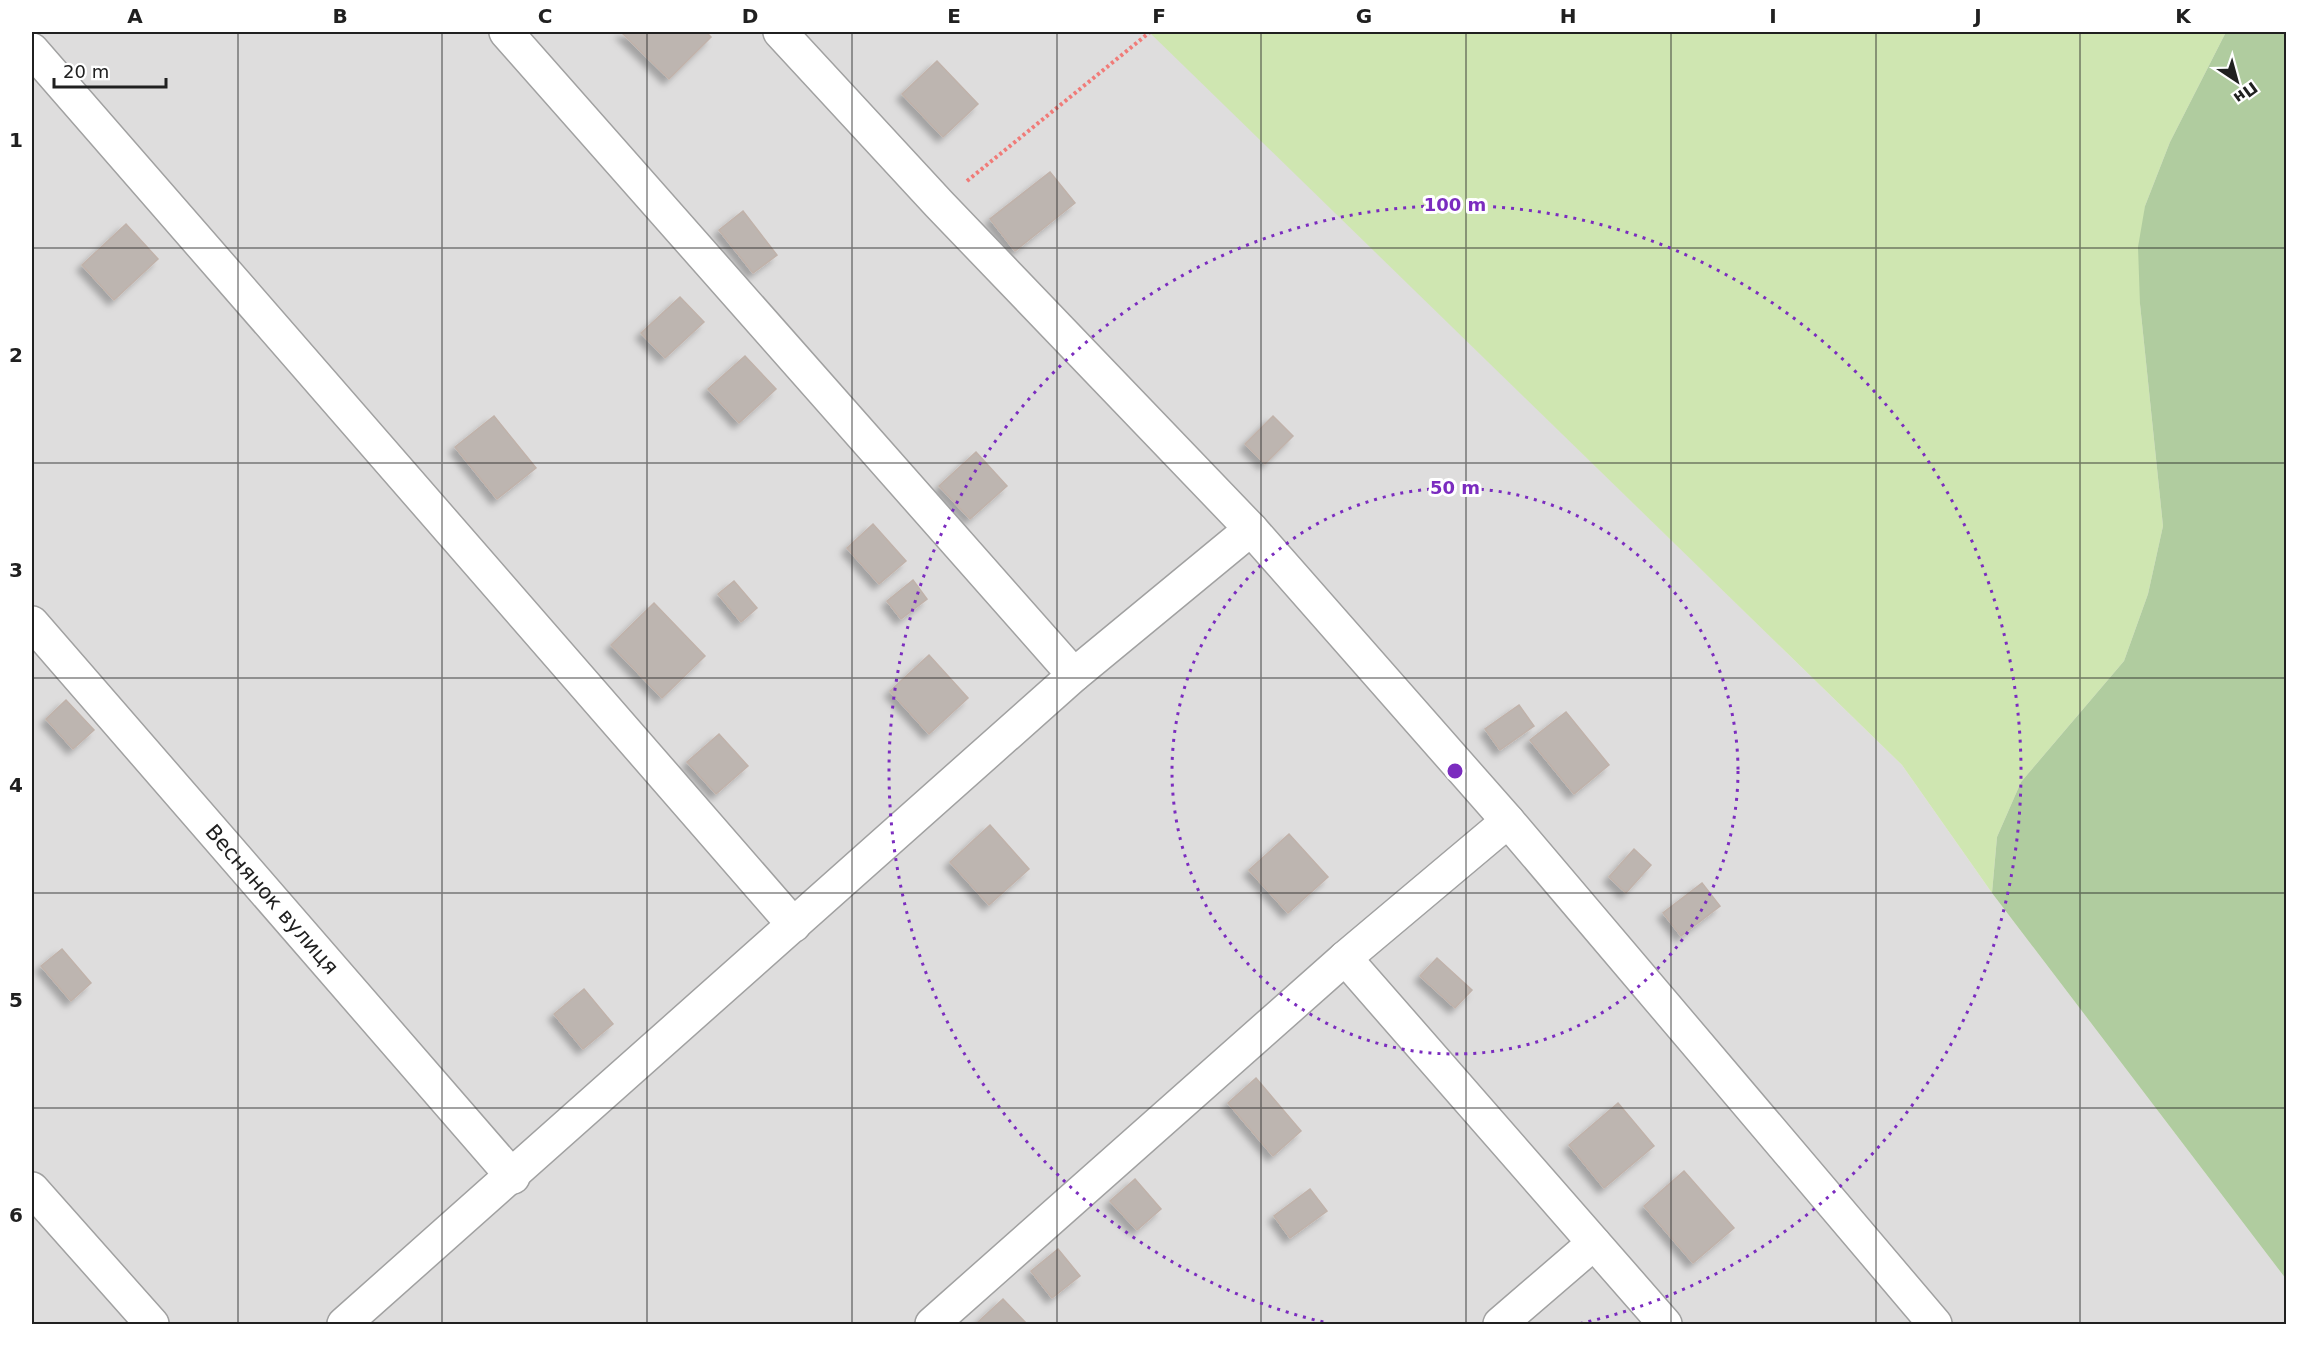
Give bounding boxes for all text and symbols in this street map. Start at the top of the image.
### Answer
text: A [127,4,143,28]
text: B [332,4,348,28]
text: C [538,4,552,28]
text: D [742,4,758,28]
text: E [947,4,961,28]
text: F [1152,4,1166,28]
text: G [1356,4,1372,28]
text: H [1560,4,1576,28]
text: I [1769,4,1777,28]
text: J [1972,4,1982,28]
text: K [2175,4,2192,28]
scale bar [54,51,166,89]
north arrow [2207,51,2267,111]
text: 20 m [63,61,109,82]
text: Пн [2230,78,2261,108]
text: 1 [9,128,23,152]
text: 100 m [1424,194,1486,215]
text: 2 [9,343,23,367]
text: 50 m [1430,477,1480,498]
text: 3 [9,558,23,582]
centre of rings [1445,761,1465,781]
text: 4 [9,773,23,797]
street label: Веснянок вулиця [201,820,343,979]
text: 5 [9,988,23,1012]
text: 6 [9,1203,23,1227]

